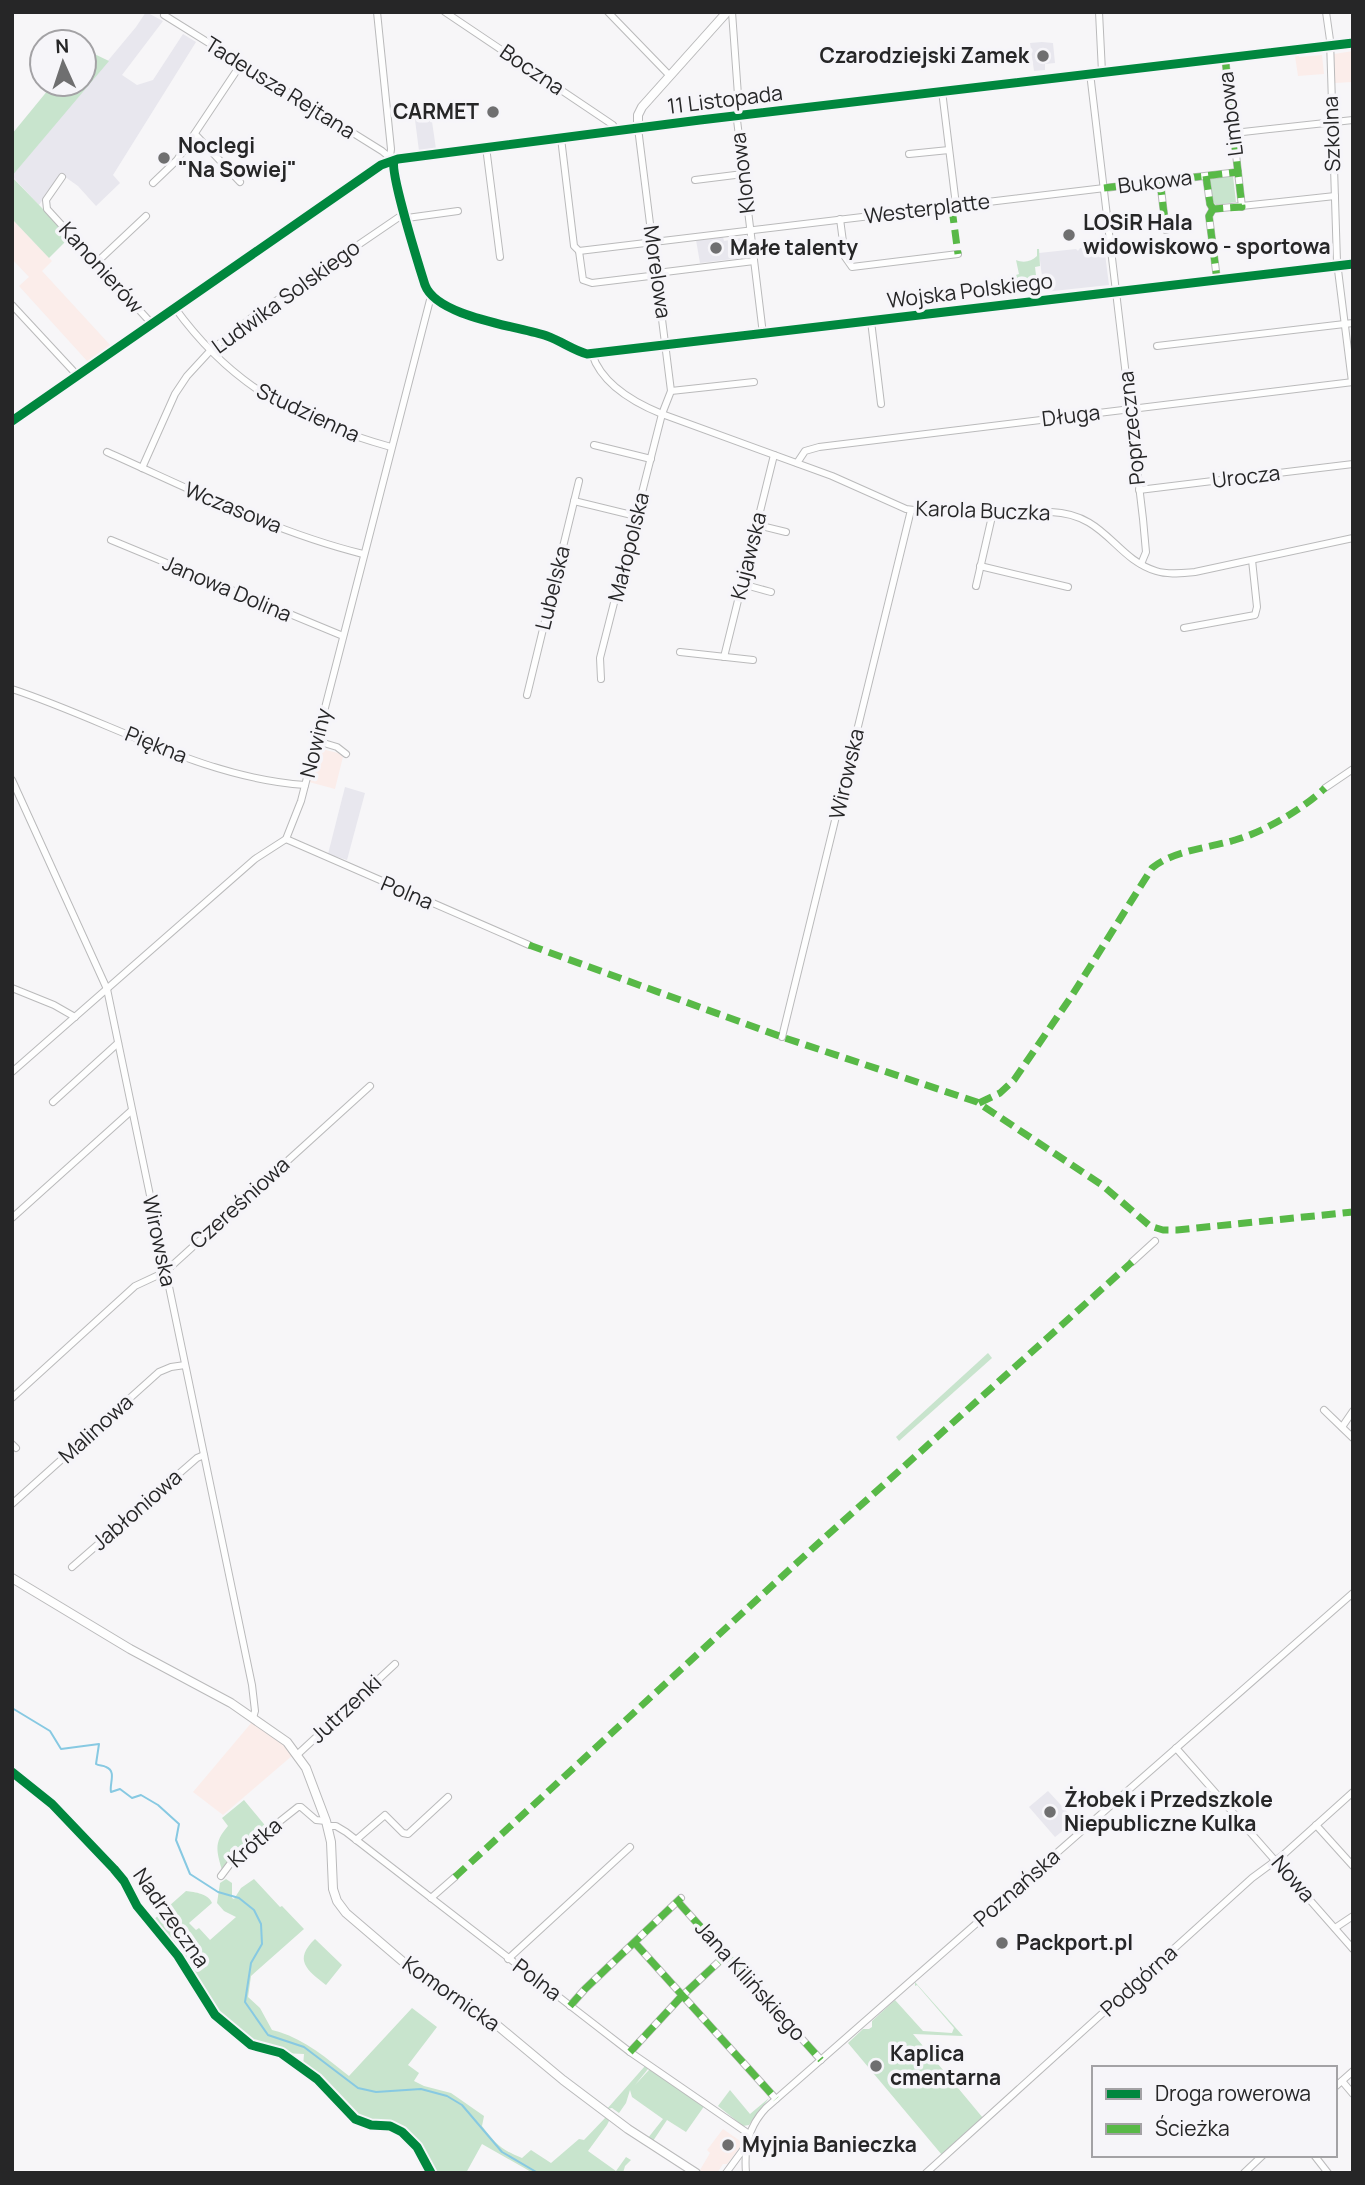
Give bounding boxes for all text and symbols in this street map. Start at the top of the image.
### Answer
north arrow [28,28,98,98]
street label: Tadeusza Rejtana [200,30,361,145]
text: N [55,33,70,59]
street label: Boczna [495,37,570,101]
place label: Czarodziejski Zamek [819,41,1030,69]
marker: Czarodziejski Zamek [1035,48,1051,64]
street label: Limbowa [1211,70,1249,158]
street label: 11 Listopada [666,78,784,120]
street label: Szkolna [1316,96,1346,172]
place label: CARMET [393,97,479,125]
marker: CARMET [485,104,501,120]
place label: Noclegi "Na Sowiej" [178,131,297,183]
street label: Klonowa [723,131,761,215]
marker: Noclegi "Na Sowiej" [156,150,172,166]
street label: Bukowa [1116,163,1194,199]
street label: Westerplatte [862,186,991,230]
place label: LOSiR Hala widowiskowo - sportowa [1083,208,1331,260]
street label: Kanonierów [53,216,150,319]
street label: Morelowa [638,223,678,320]
marker: LOSiR Hala widowiskowo - sportowa [1061,227,1077,243]
street label: Ludwika Solskiego [206,233,365,359]
place label: Małe talenty [730,233,858,261]
marker: Małe talenty [708,240,724,256]
street label: Wojska Polskiego [885,266,1054,314]
street label: Poprzeczna [1111,370,1151,486]
street label: Studzienna [252,376,365,448]
street label: Długa [1040,398,1102,432]
street label: Urocza [1210,458,1281,494]
street label: Wczasowa [181,475,286,539]
street label: Małopolska [601,489,655,605]
street label: Karola Buczka [915,494,1051,526]
street label: Kujawska [724,509,772,603]
street label: Lubelska [528,543,576,633]
street label: Janowa Dolina [159,548,296,628]
street label: Nowiny [293,705,337,780]
street label: Piękna [121,719,191,769]
street label: Wirowska [822,726,870,822]
street label: Polna [377,869,438,916]
street label: Czereśniowa [184,1150,295,1254]
street label: Wirowska [137,1193,183,1289]
street label: Malinowa [52,1388,138,1469]
street label: Jabłoniowa [86,1463,187,1556]
street label: Jutrzenki [304,1668,387,1749]
place label: Żłobek i Przedszkole Niepubliczne Kulka [1064,1785,1273,1837]
marker: Żłobek i Przedszkole Niepubliczne Kulka [1042,1804,1058,1820]
street label: Krótka [221,1811,287,1873]
street label: Poznańska [967,1842,1065,1932]
street label: Nowa [1266,1849,1322,1908]
street label: Nadrzeczna [127,1862,216,1973]
street label: Jana Kilińskiego [689,1914,812,2046]
place label: Packport.pl [1016,1928,1133,1956]
marker: Packport.pl [994,1935,1010,1951]
street label: Podgórna [1094,1938,1183,2022]
street label: Komornicka [397,1949,506,2037]
street label: Polna [508,1952,568,2007]
place label: Kaplica cmentarna [890,2039,1001,2091]
marker: Kaplica cmentarna [868,2058,884,2074]
legend [1092,2066,1337,2157]
text: Droga rowerowa [1155,2079,1311,2107]
text: Ścieżka [1155,2114,1230,2142]
place label: Myjnia Banieczka [742,2130,917,2158]
marker: Myjnia Banieczka [720,2137,736,2153]

